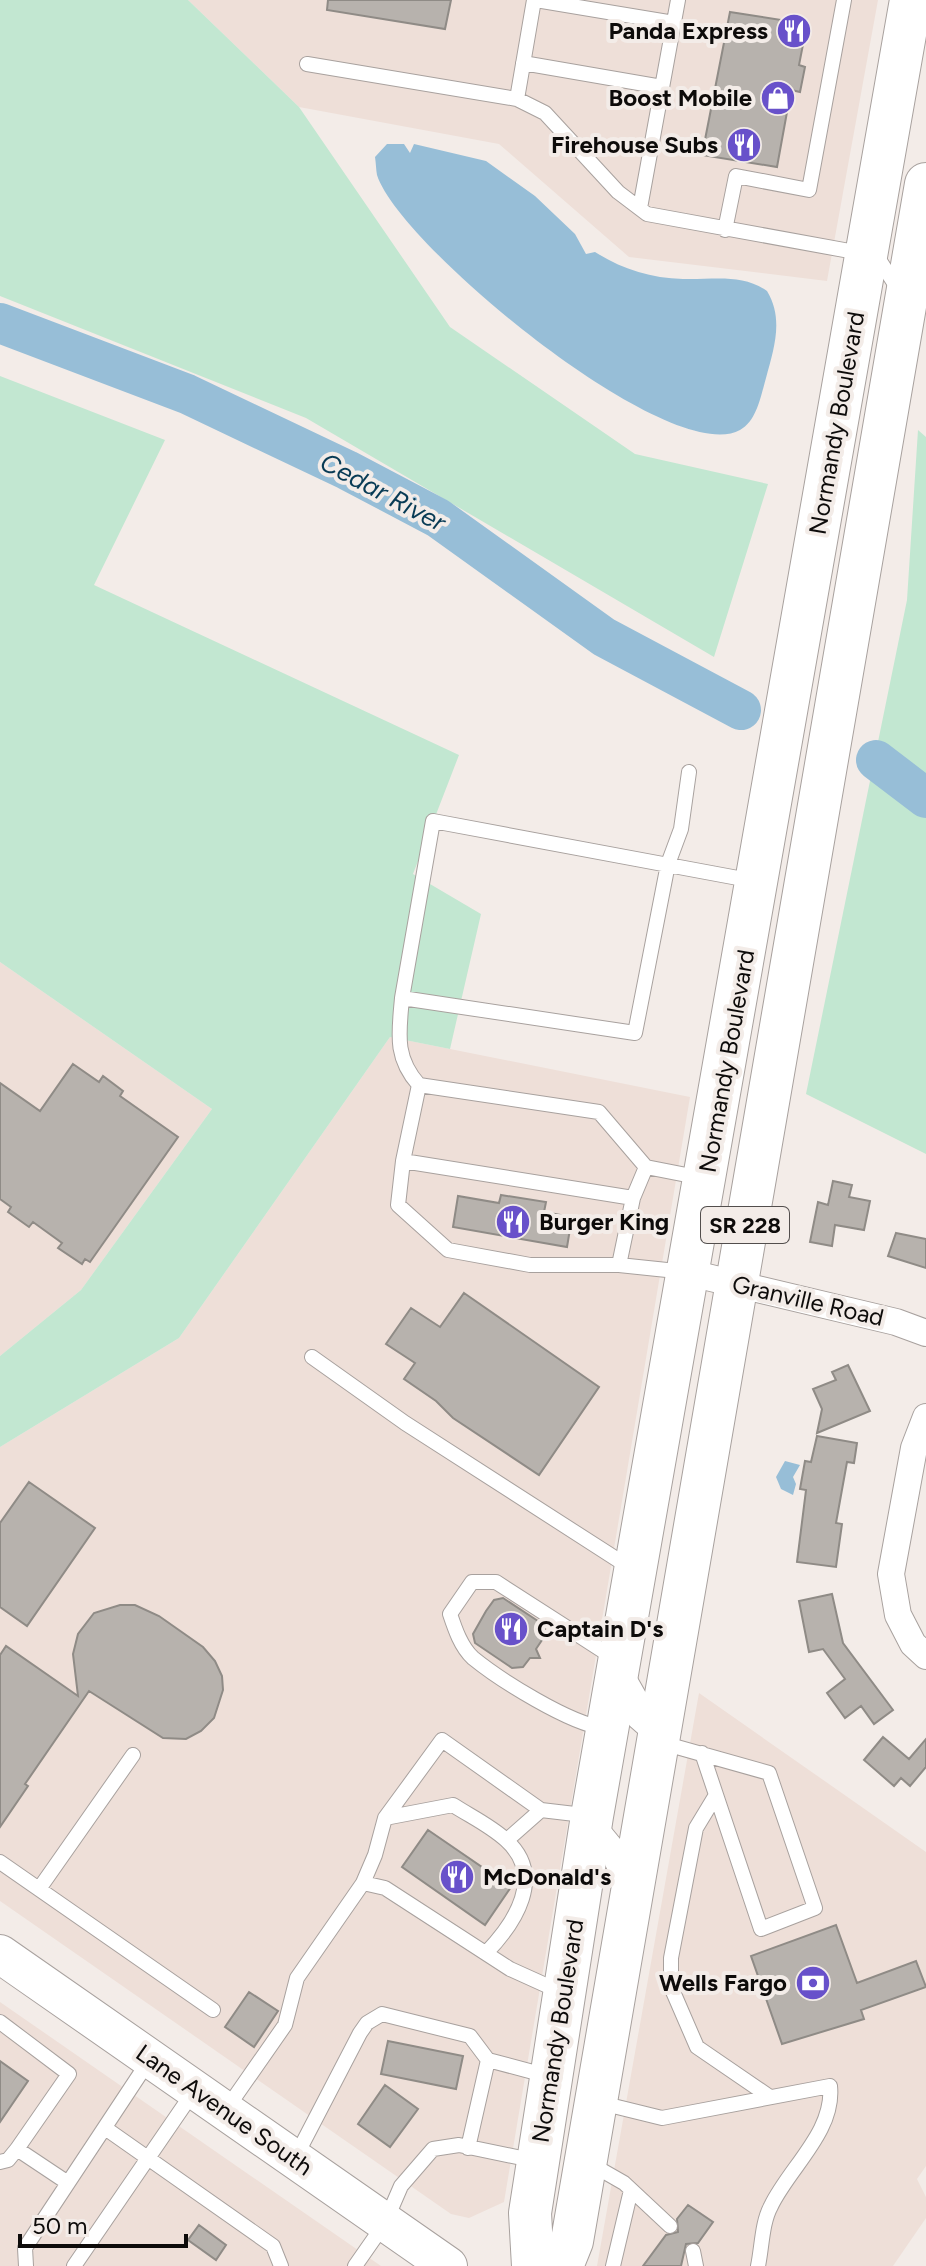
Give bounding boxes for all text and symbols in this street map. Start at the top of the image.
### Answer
restaurant icon: Panda Express [775,12,813,50]
place label: Panda Express [608,16,768,45]
shop icon: Boost Mobile [759,79,797,117]
place label: Boost Mobile [609,83,752,112]
restaurant icon: Firehouse Subs [725,126,763,164]
place label: Firehouse Subs [551,130,718,159]
street label: Normandy Boulevard [803,309,870,537]
water label: Cedar River [315,446,452,539]
street label: Normandy Boulevard [693,947,760,1175]
restaurant icon: Burger King [494,1203,532,1241]
place label: Burger King [539,1207,669,1236]
road number: SR 228 [701,1207,789,1243]
street label: Granville Road [729,1269,887,1332]
restaurant icon: Captain D's [492,1610,530,1648]
place label: Captain D's [537,1614,663,1643]
restaurant icon: McDonald's [438,1858,476,1896]
place label: McDonald's [483,1862,611,1891]
street label: Normandy Boulevard [526,1917,589,2145]
bank icon: Wells Fargo [794,1964,832,2002]
place label: Wells Fargo [659,1968,787,1997]
street label: Lane Avenue South [130,2038,318,2181]
scale bar [20,2198,186,2248]
text: 50 m [32,2211,88,2240]

